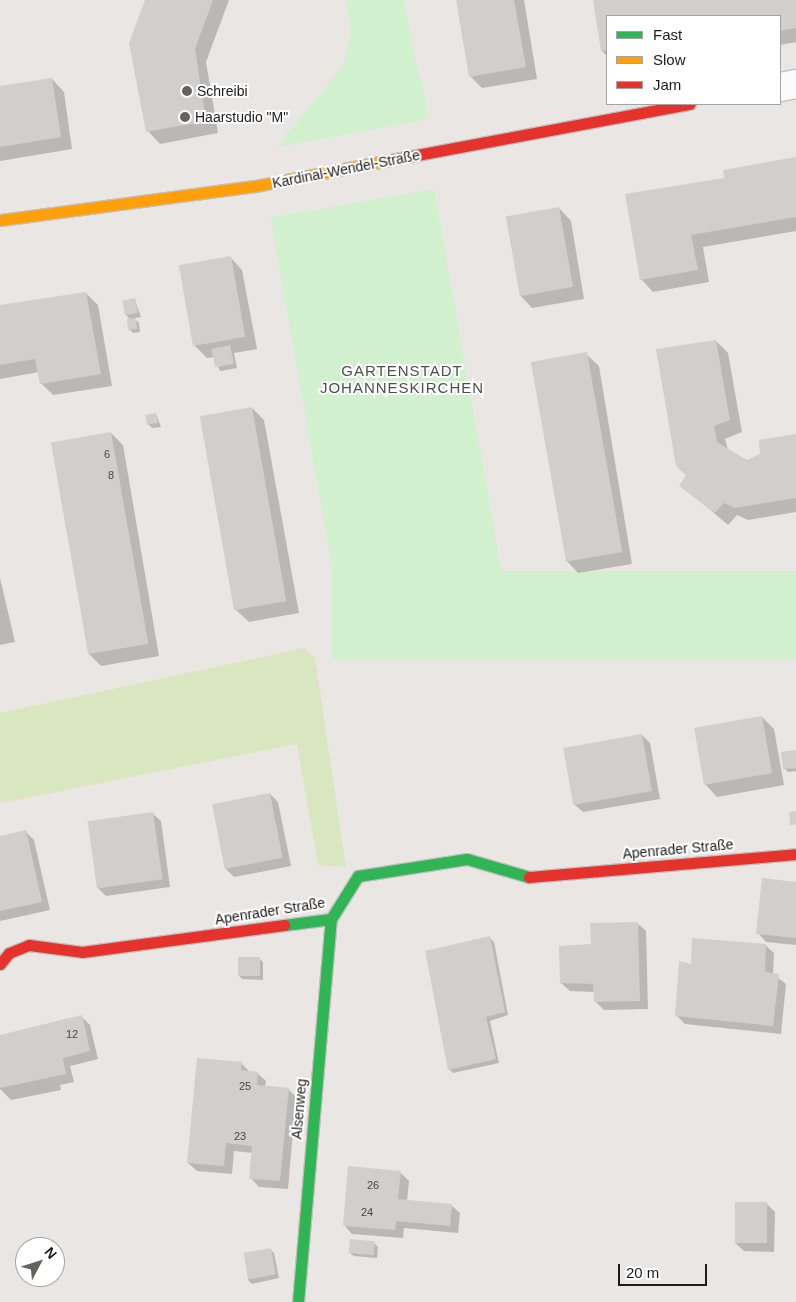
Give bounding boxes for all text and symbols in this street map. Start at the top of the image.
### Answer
legend [606,15,781,105]
text: Fast [653,26,682,43]
text: Slow [653,51,686,68]
text: Jam [653,76,681,93]
place label: Schreibi [197,83,248,99]
marker: Schreibi [181,85,193,97]
place label: Haarstudio "M" [195,109,288,125]
marker: Haarstudio "M" [179,111,191,123]
street label: Kardinal-Wendel-Straße [271,146,421,192]
district label: GARTENSTADT JOHANNESKIRCHEN [318,361,486,396]
house number: 6 [104,447,110,461]
house number: 8 [108,468,114,482]
street label: Apenrader Straße [622,836,734,862]
street label: Apenrader Straße [214,894,326,928]
house number: 12 [66,1027,78,1041]
street label: Alsenweg [288,1078,310,1140]
house number: 25 [239,1079,251,1093]
house number: 23 [234,1129,246,1143]
house number: 26 [367,1178,379,1192]
house number: 24 [361,1205,373,1219]
north arrow [15,1237,65,1287]
text: N [41,1244,60,1262]
scale bar [621,1254,710,1286]
text: 20 m [626,1264,659,1281]

